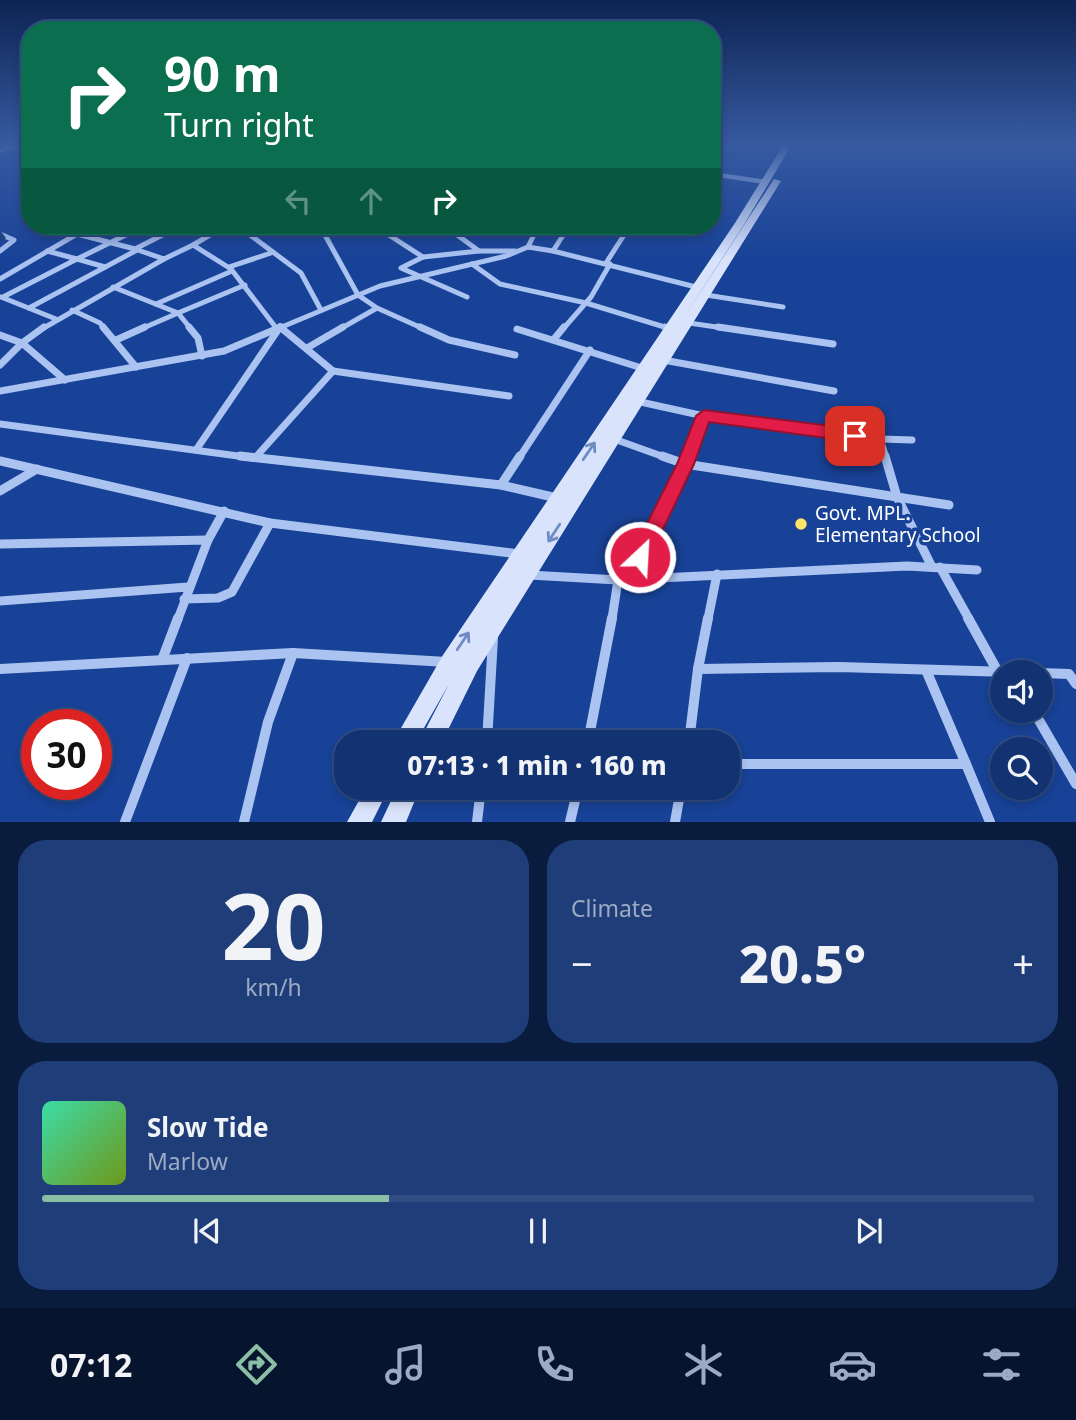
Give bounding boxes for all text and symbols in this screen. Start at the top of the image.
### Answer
text: 90 m [164,40,281,106]
icon: right [49,49,140,140]
text: Turn right [164,103,314,146]
icon: left [279,182,317,220]
icon: ahead [352,182,390,220]
icon: right [425,182,463,220]
pin [825,406,885,466]
icon: arrive [836,417,874,455]
one-way arrow [582,442,596,461]
place label: Govt. MPL. Elementary School [815,500,981,548]
marker: Govt. MPL. Elementary School [793,516,809,532]
position arrow [603,520,677,594]
one-way arrow [547,523,561,542]
one-way arrow [456,632,471,651]
map controls [990,660,1053,800]
button: sound [990,660,1053,723]
speed limit sign: 30 [21,709,112,800]
button: search [990,737,1053,800]
text: 07:13 · 1 min · 160 m [407,747,667,783]
text: 20 [221,863,326,987]
text: Climate [571,892,653,924]
text: 20.5° [739,927,866,998]
text: − [571,937,593,989]
text: + [1012,937,1034,989]
text: km/h [245,971,302,1003]
text: Slow Tide [147,1109,269,1145]
text: Marlow [147,1145,228,1177]
icon: previous [188,1212,226,1250]
icon: pause [519,1212,557,1250]
icon: next [850,1212,888,1250]
icon: directions [232,1340,281,1389]
icon: music [381,1340,430,1389]
icon: phone [530,1340,579,1389]
icon: climate [679,1340,728,1389]
icon: car [828,1340,877,1389]
icon: filters [977,1340,1026,1389]
text: 07:12 [50,1343,132,1386]

